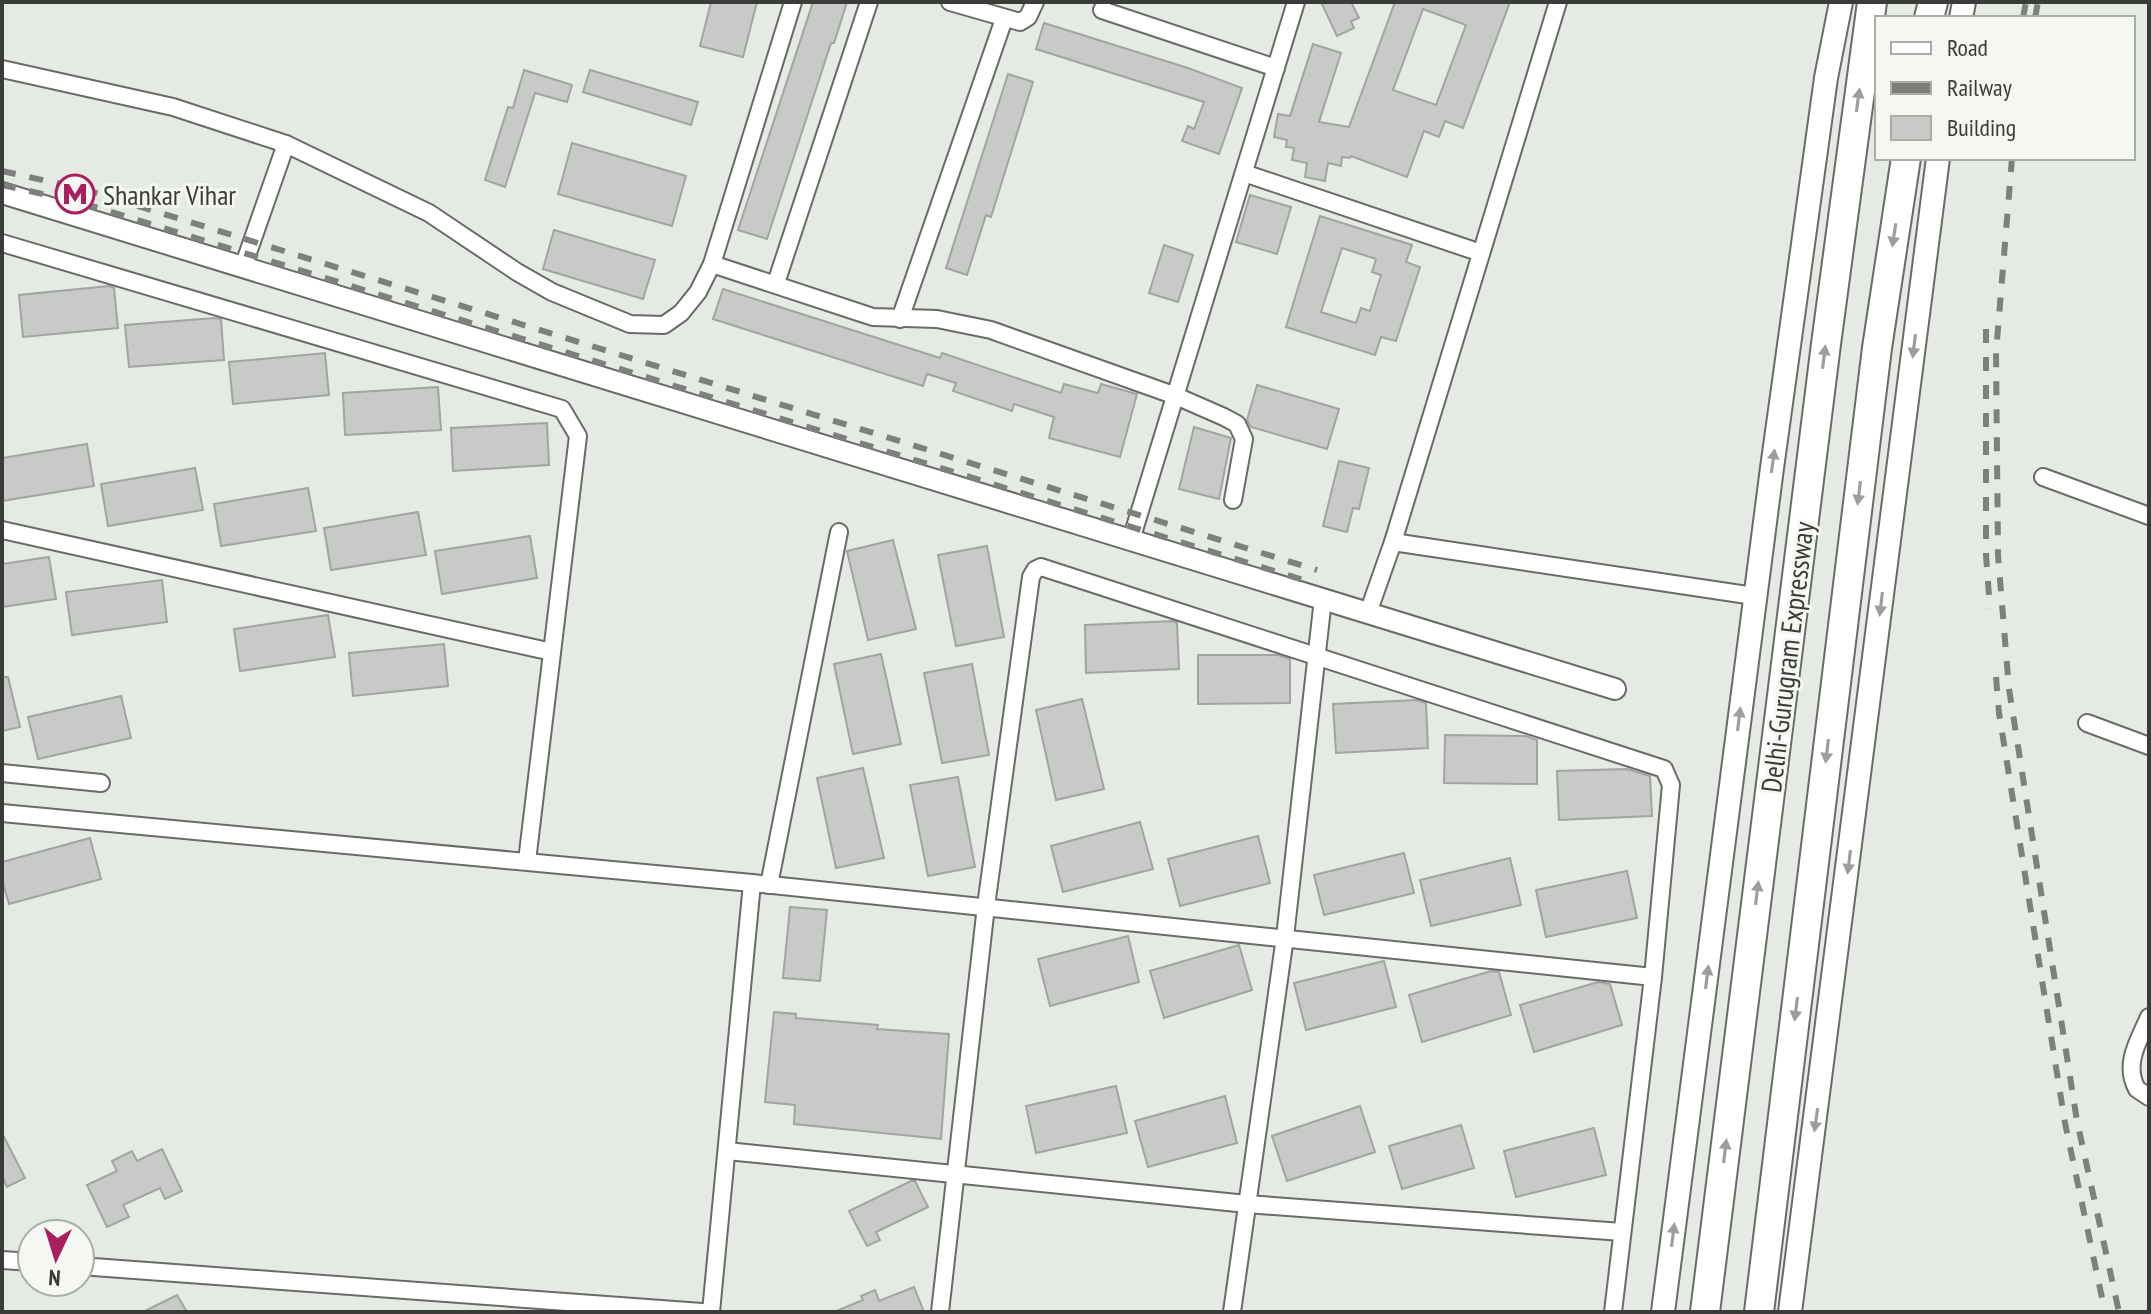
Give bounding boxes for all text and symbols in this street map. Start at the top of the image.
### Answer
legend [1875,16,2135,160]
text: Road [1947,32,1988,63]
text: Railway [1947,72,2012,103]
one-way arrow [1852,87,1865,112]
text: Building [1947,112,2016,143]
metro station icon: Shankar Vihar [54,173,96,215]
place label: Shankar Vihar [103,176,236,213]
one-way arrow [1887,223,1900,248]
one-way arrow [1907,334,1920,359]
one-way arrow [1818,344,1831,369]
one-way arrow [1767,448,1780,473]
one-way arrow [1852,481,1865,506]
street label: Delhi-Gurugram Expressway [1752,519,1822,794]
one-way arrow [1874,592,1887,617]
one-way arrow [1733,706,1746,731]
one-way arrow [1821,739,1834,764]
one-way arrow [1842,850,1855,875]
one-way arrow [1751,880,1764,905]
one-way arrow [1700,964,1713,989]
one-way arrow [1789,997,1802,1022]
one-way arrow [1809,1108,1822,1133]
one-way arrow [1719,1138,1732,1163]
north arrow [16,1218,96,1298]
one-way arrow [1667,1222,1680,1247]
text: N [48,1264,62,1292]

